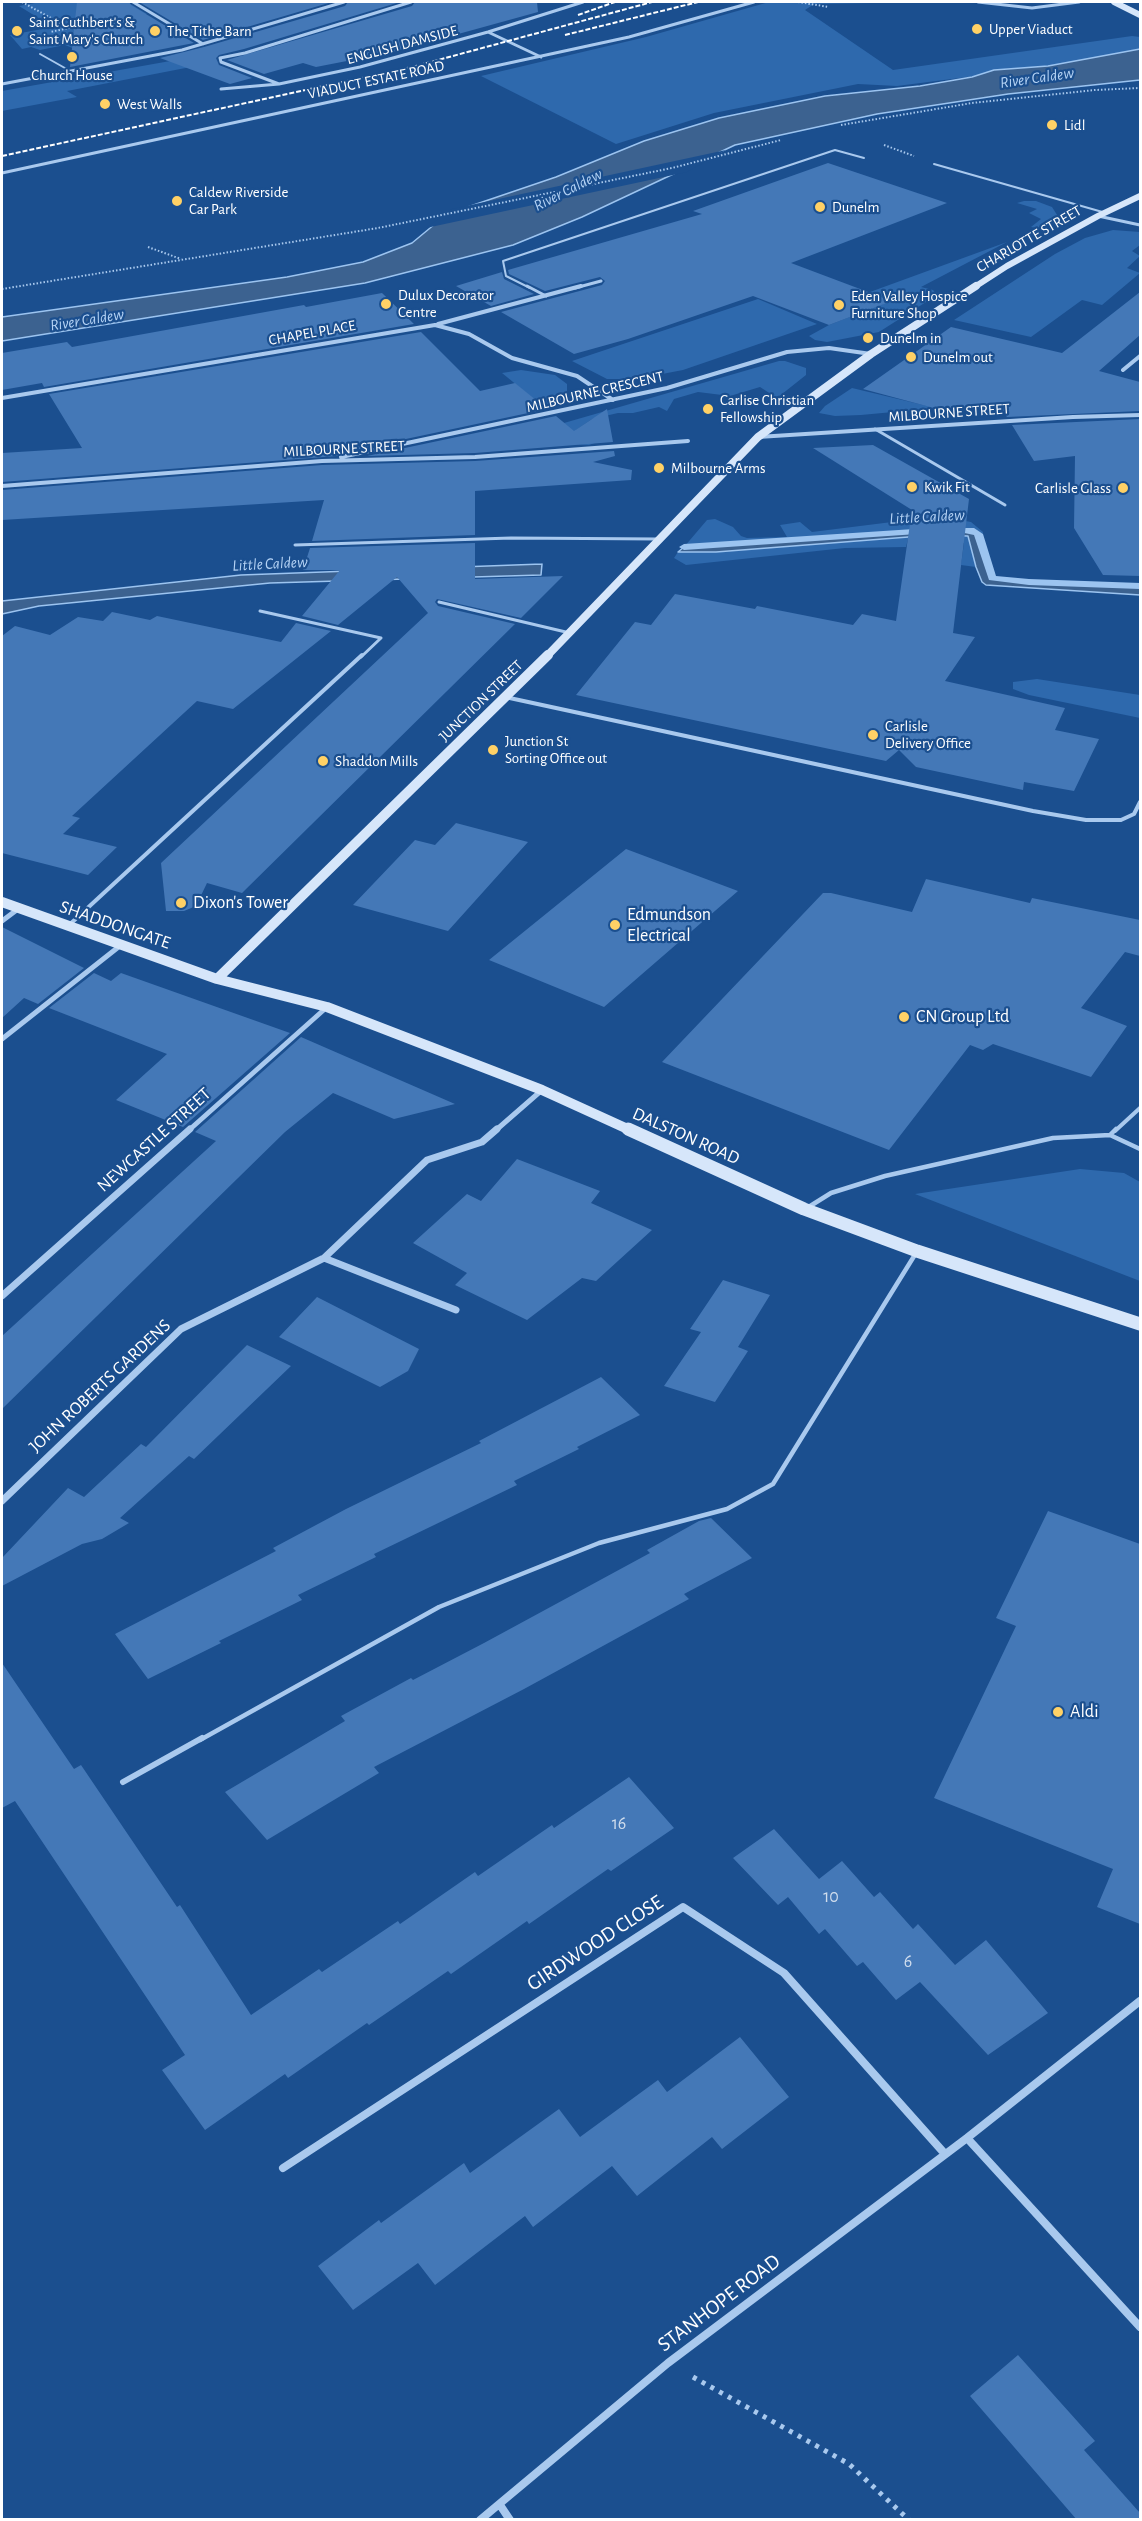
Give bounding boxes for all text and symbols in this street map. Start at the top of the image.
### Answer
place label: Saint Cuthbert's & Saint Mary's Church [29,13,143,48]
place label: Upper Viaduct [989,20,1073,38]
place label: The Tithe Barn [167,22,252,40]
street label: ENGLISH DAMSIDE [344,22,460,68]
marker: Upper Viaduct [970,22,984,36]
marker: Saint Cuthbert's & Saint Mary's Church [10,24,24,38]
marker: The Tithe Barn [148,24,162,38]
marker: Church House [65,50,79,64]
street label: VIADUCT ESTATE ROAD [306,57,446,103]
water label: River Caldew [999,63,1075,93]
place label: Church House [31,66,113,84]
place label: West Walls [117,95,182,113]
marker: West Walls [98,97,112,111]
place label: Lidl [1064,116,1085,134]
marker: Lidl [1045,118,1059,132]
water label: River Caldew [530,165,606,215]
place label: Caldew Riverside Car Park [189,183,288,218]
marker: Caldew Riverside Car Park [170,194,184,208]
place label: Dunelm [832,198,880,216]
marker: Dunelm [813,200,827,214]
street label: CHARLOTTE STREET [973,202,1085,276]
place label: Dulux Decorator Centre [398,286,494,321]
place label: Eden Valley Hospice Furniture Shop [851,287,967,322]
marker: Dulux Decorator Centre [379,297,393,311]
marker: Eden Valley Hospice Furniture Shop [832,298,846,312]
water label: River Caldew [49,305,125,335]
street label: CHAPEL PLACE [267,316,357,350]
place label: Dunelm in [880,329,941,347]
marker: Dunelm in [861,331,875,345]
place label: Dunelm out [923,348,993,366]
marker: Dunelm out [904,350,918,364]
street label: MILBOURNE CRESCENT [525,367,665,417]
place label: Carlise Christian Fellowship [720,391,814,426]
street label: MILBOURNE STREET [888,400,1010,426]
marker: Carlise Christian Fellowship [701,402,715,416]
street label: MILBOURNE STREET [283,437,405,461]
place label: Milbourne Arms [671,459,766,477]
marker: Milbourne Arms [652,461,666,475]
place label: Kwik Fit [924,478,970,496]
place label: Carlisle Glass [1035,479,1111,497]
marker: Kwik Fit [905,480,919,494]
marker: Carlisle Glass [1116,481,1130,495]
water label: Little Caldew [889,505,965,529]
water label: Little Caldew [232,552,308,576]
street label: JUNCTION STREET [435,656,527,746]
place label: Carlisle Delivery Office [885,717,971,752]
marker: Carlisle Delivery Office [866,728,880,742]
place label: Junction St Sorting Office out [505,732,607,767]
marker: Junction St Sorting Office out [486,743,500,757]
place label: Shaddon Mills [335,752,418,770]
marker: Shaddon Mills [316,754,330,768]
place label: Dixon's Tower [193,892,288,914]
street label: SHADDONGATE [57,896,173,954]
marker: Dixon's Tower [174,896,188,910]
place label: Edmundson Electrical [627,904,711,946]
marker: Edmundson Electrical [608,918,622,932]
place label: CN Group Ltd [916,1006,1009,1028]
marker: CN Group Ltd [897,1010,911,1024]
street label: NEWCASTLE STREET [93,1083,215,1197]
street label: DALSTON ROAD [629,1103,743,1169]
street label: JOHN ROBERTS GARDENS [25,1315,175,1457]
place label: Aldi [1070,1701,1099,1723]
marker: Aldi [1051,1705,1065,1719]
house number: 16 [612,1813,626,1835]
house number: 10 [823,1886,839,1908]
street label: GIRDWOOD CLOSE [522,1890,668,1996]
house number: 6 [904,1951,912,1973]
street label: STANHOPE ROAD [653,2249,785,2357]

